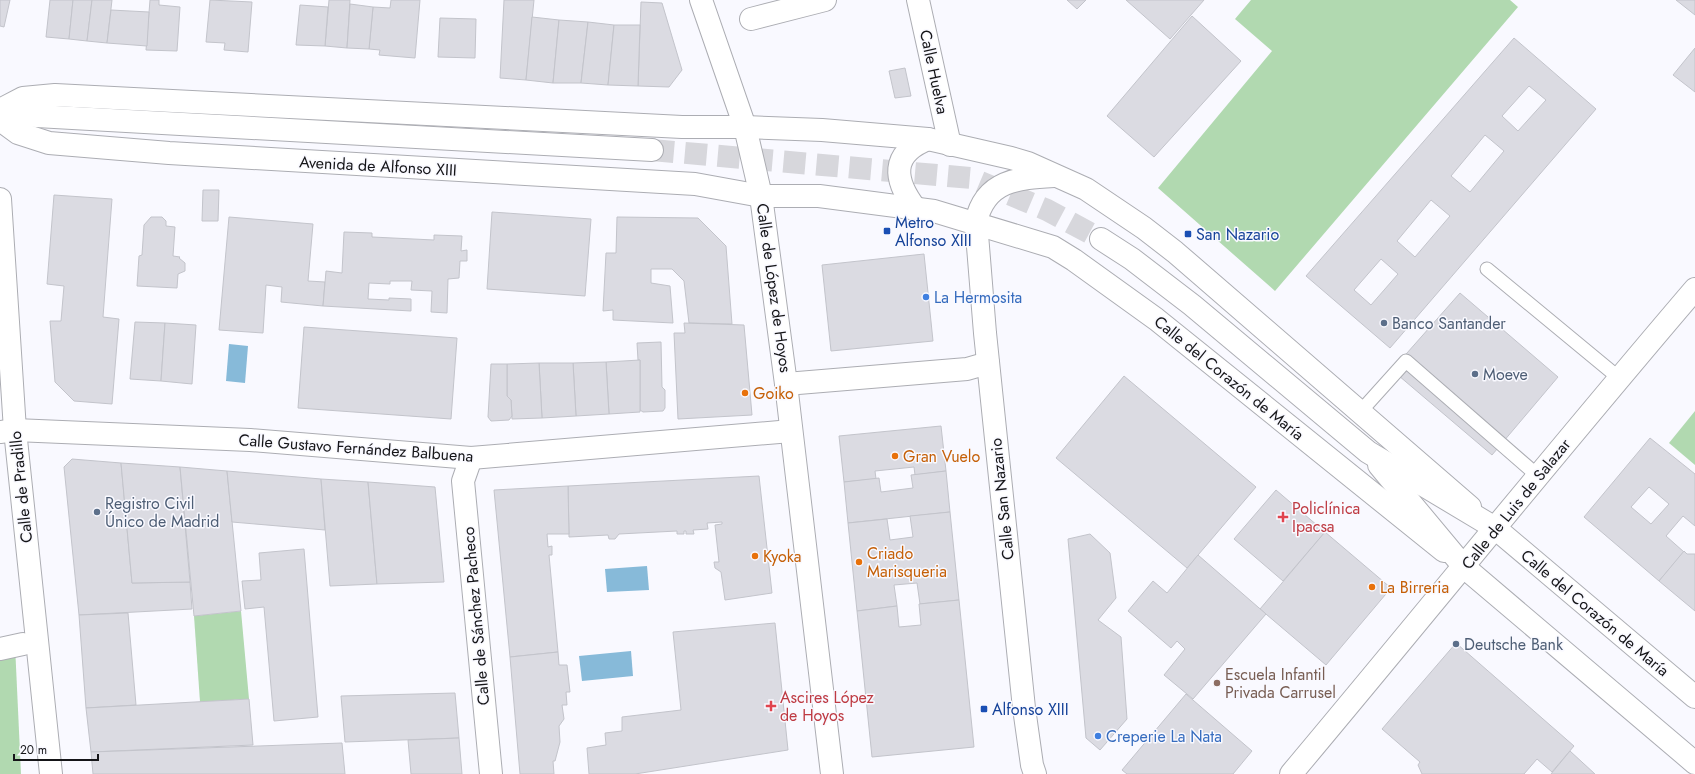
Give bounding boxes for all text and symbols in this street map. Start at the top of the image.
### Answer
street label: Calle Huelva [914,28,954,116]
street label: Avenida de Alfonso XIII [299,150,457,182]
street label: Calle de López de Hoyos [751,202,797,374]
place label: Metro Alfonso XIII [895,211,972,252]
place label: San Nazario [1196,223,1279,246]
marker: Metro Alfonso XIII [882,226,892,236]
marker: San Nazario [1183,229,1193,239]
place label: La Hermosita [934,286,1022,309]
marker: La Hermosita [921,292,931,302]
street label: Calle del Corazón de María [1149,310,1309,446]
place label: Banco Santander [1392,312,1506,335]
marker: Banco Santander [1379,318,1389,328]
place label: Moeve [1483,363,1528,386]
marker: Moeve [1470,369,1480,379]
place label: Goiko [753,382,794,405]
marker: Goiko [740,388,750,398]
street label: Calle Gustavo Fernández Balbuena [238,428,474,468]
street label: Calle de Pradillo [4,430,38,544]
street label: Calle de Luis de Salazar [1456,433,1576,574]
street label: Calle San Nazario [984,437,1020,561]
place label: Gran Vuelo [903,445,981,468]
marker: Gran Vuelo [890,451,900,461]
place label: Registro Civil Único de Madrid [105,492,219,533]
place label: Policlínica Ipacsa [1292,497,1360,538]
marker: Registro Civil Único de Madrid [92,507,102,517]
marker: Policlínica Ipacsa [1277,511,1289,523]
street label: Calle de Sánchez Pacheco [457,526,495,706]
place label: Criado Marisqueria [867,542,947,583]
street label: Calle del Corazón de María [1516,544,1674,682]
place label: Kyoka [763,545,802,568]
marker: Kyoka [750,551,760,561]
marker: Criado Marisqueria [854,557,864,567]
place label: La Birreria [1380,576,1449,599]
marker: La Birreria [1367,582,1377,592]
place label: Deutsche Bank [1464,633,1564,656]
marker: Deutsche Bank [1451,639,1461,649]
place label: Escuela Infantil Privada Carrusel [1225,663,1336,704]
marker: Escuela Infantil Privada Carrusel [1212,678,1222,688]
place label: Ascires López de Hoyos [780,686,875,727]
place label: Alfonso XIII [992,698,1069,721]
marker: Ascires López de Hoyos [765,700,777,712]
marker: Alfonso XIII [979,704,989,714]
place label: Creperie La Nata [1106,725,1222,748]
marker: Creperie La Nata [1093,731,1103,741]
scale bar [14,736,98,762]
text: 20 m [20,741,47,759]

